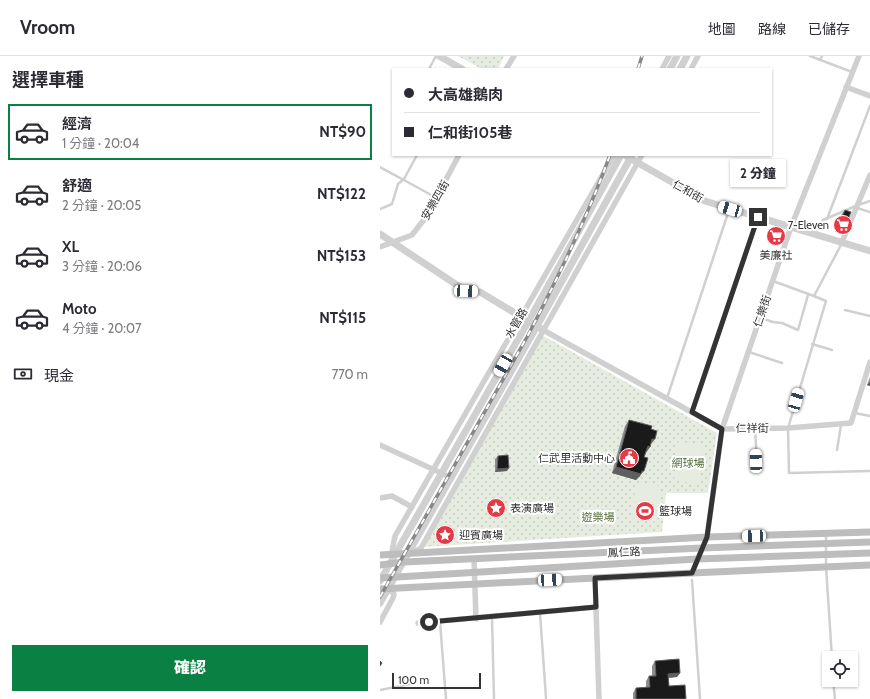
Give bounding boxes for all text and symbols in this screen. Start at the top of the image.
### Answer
text: Vroom [20,16,75,39]
text: 地圖 [708,20,736,38]
text: 路線 [758,20,786,38]
text: 已儲存 [808,20,850,38]
text: 選擇車種 [12,69,84,91]
text: 大高雄鵝肉 [428,86,503,104]
icon: car [14,114,50,150]
text: 經濟 [62,115,92,133]
text: NT$90 [319,123,366,141]
text: 仁和街105巷 [428,124,512,142]
text: 1 分鐘 · 20:04 [62,135,139,151]
callout: 2 分鐘 [730,159,786,187]
text: 2 分鐘 [740,165,776,181]
icon: car [14,176,50,212]
text: 舒適 [62,177,92,195]
street label: 安樂四街 [418,177,452,223]
street label: 仁和街 [670,177,706,205]
text: NT$122 [317,185,366,203]
text: 2 分鐘 · 20:05 [62,197,141,213]
car [717,200,743,218]
route end [749,208,767,226]
supermarket icon: 7-Eleven [832,214,854,236]
place label: 7-Eleven [788,218,829,232]
supermarket icon: 美廉社 [765,225,787,247]
icon: car [14,238,50,274]
text: XL [62,238,79,256]
text: NT$153 [317,247,366,265]
place label: 美廉社 [760,248,793,262]
text: 3 分鐘 · 20:06 [62,258,142,274]
car [454,284,478,298]
street label: 仁樂街 [750,293,774,329]
icon: car [14,300,50,336]
text: Moto [62,300,96,318]
street label: 水管路 [502,305,530,341]
text: NT$115 [319,309,366,327]
text: 4 分鐘 · 20:07 [62,320,141,336]
car [492,352,514,378]
icon: cash [12,363,34,385]
text: 770 m [332,366,368,382]
text: 現金 [44,367,74,385]
car [787,387,805,413]
street label: 仁祥街 [736,421,769,435]
public building icon: 仁武里活動中心 [618,447,640,469]
car [750,449,762,473]
place label: 仁武里活動中心 [538,451,615,465]
park label: 網球場 [672,456,705,470]
place icon: 表演廣場 [485,497,507,519]
sports icon: 籃球場 [634,500,656,522]
place label: 表演廣場 [510,501,554,515]
place label: 籃球場 [659,504,692,518]
park label: 遊樂場 [582,510,615,524]
place icon: 迎賓廣場 [434,524,456,546]
place label: 迎賓廣場 [459,528,503,542]
car [742,530,766,542]
street label: 鳳仁路 [607,544,641,560]
car [538,573,562,587]
route start [420,613,438,631]
button: 確認 [12,645,368,691]
map controls [822,651,858,687]
button: locate [822,651,858,687]
scale bar [392,671,481,690]
text: 100 m [398,673,429,687]

